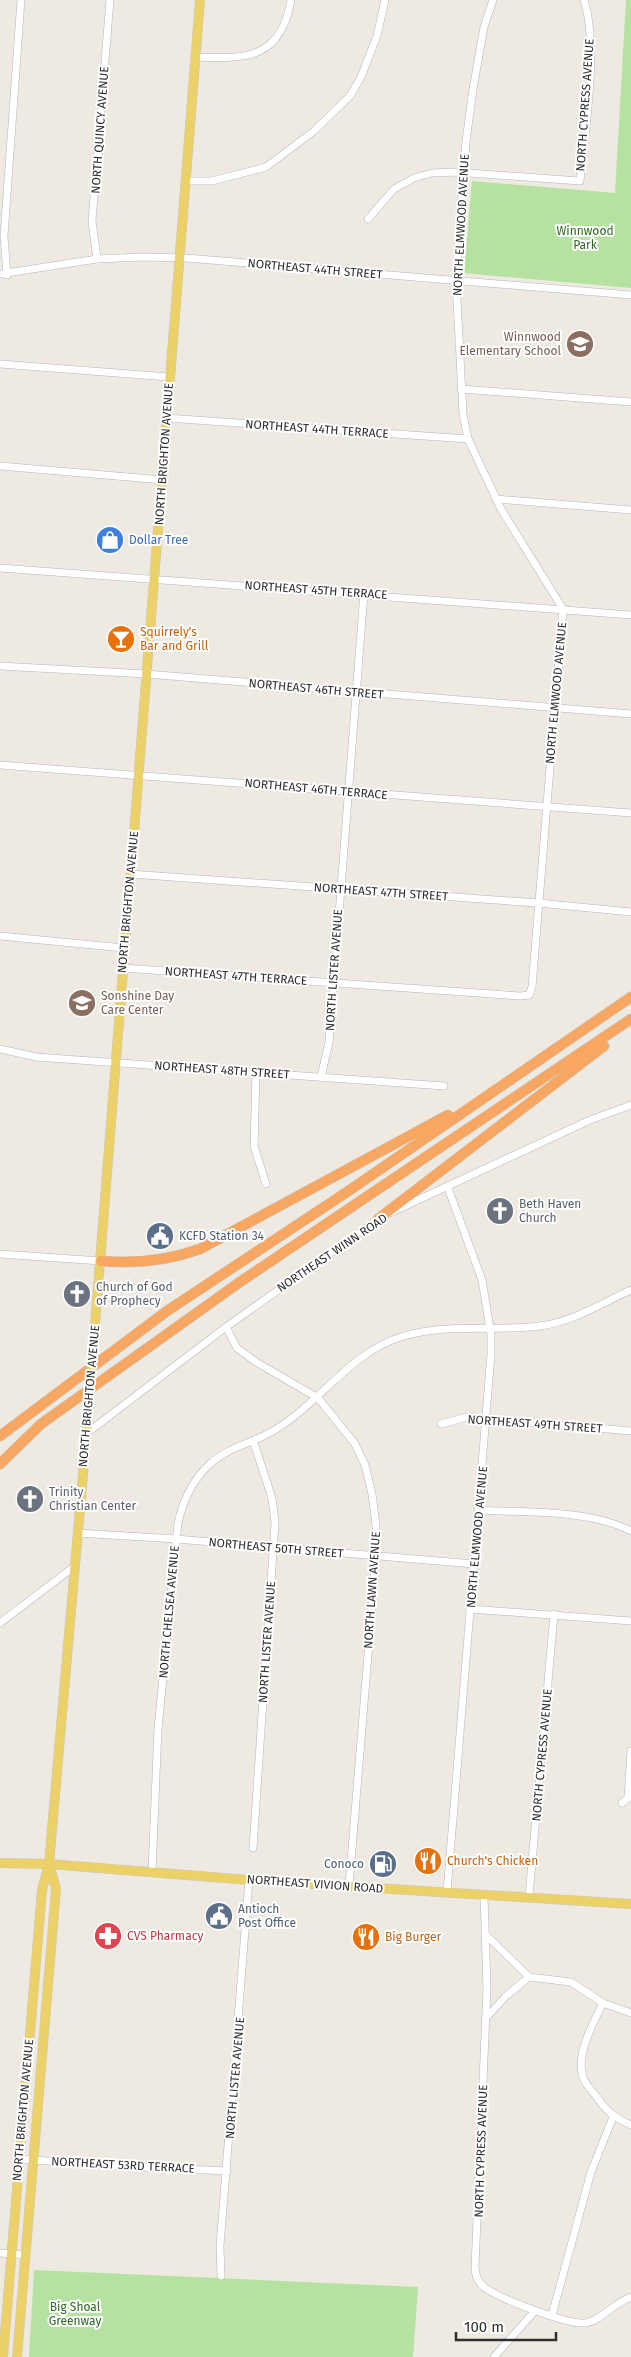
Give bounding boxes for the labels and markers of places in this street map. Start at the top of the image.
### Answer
school or university icon: Winnwood Elementary School [565,329,595,359]
place label: Winnwood Elementary School [459,330,561,358]
shop icon: Dollar Tree [95,525,125,555]
place label: Dollar Tree [129,533,188,547]
bar icon: Squirrely's Bar and Grill [106,624,136,654]
place label: Squirrely's Bar and Grill [140,625,209,653]
school or university icon: Sonshine Day Care Center [67,988,97,1018]
place label: Sonshine Day Care Center [101,989,174,1017]
church icon: Beth Haven Church [485,1196,515,1226]
place label: Beth Haven Church [519,1197,581,1225]
public building icon: KCFD Station 34 [145,1221,175,1251]
place label: KCFD Station 34 [179,1229,265,1243]
church icon: Church of God of Prophecy [62,1279,92,1309]
place label: Church of God of Prophecy [96,1280,173,1308]
church icon: Trinity Christian Center [15,1484,45,1514]
place label: Trinity Christian Center [49,1485,136,1513]
restaurant icon: Church's Chicken [413,1846,443,1876]
fuel station icon: Conoco [368,1849,398,1879]
place label: Church's Chicken [447,1854,538,1868]
place label: Conoco [324,1857,364,1871]
public building icon: Antioch Post Office [204,1901,234,1931]
place label: Antioch Post Office [238,1902,296,1930]
pharmacy icon: CVS Pharmacy [93,1921,123,1951]
restaurant icon: Big Burger [351,1922,381,1952]
place label: CVS Pharmacy [127,1929,203,1943]
place label: Big Burger [385,1930,441,1944]

